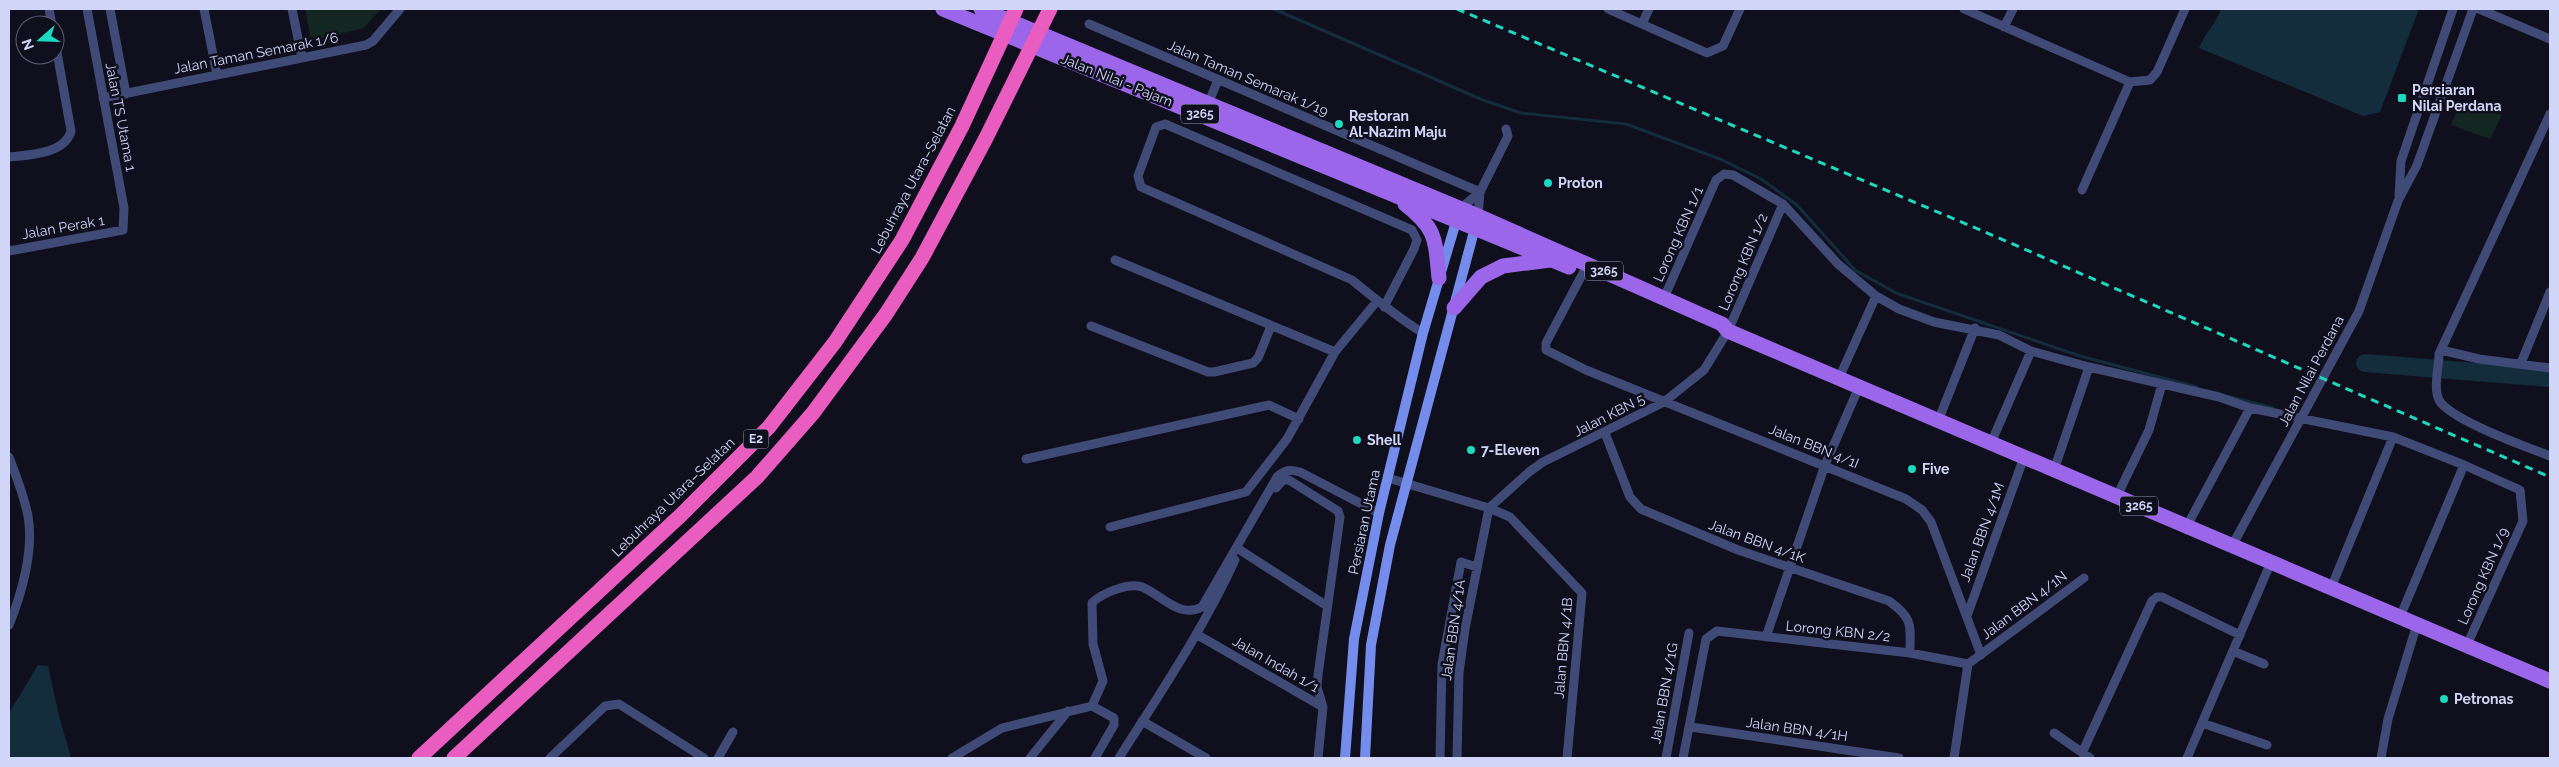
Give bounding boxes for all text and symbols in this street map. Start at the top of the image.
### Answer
north arrow [15,15,65,65]
street label: Jalan Taman Semarak 1/6 [172,29,340,77]
text: N [18,37,37,52]
street label: Jalan Taman Semarak 1/19 [1165,37,1331,119]
street label: Jalan Nilai - Pajam [1059,50,1175,110]
street label: Jalan TS Utama 1 [103,61,139,173]
place label: Persiaran Nilai Perdana [2412,82,2502,114]
marker: Persiaran Nilai Perdana [2396,92,2408,104]
street label: Lebuhraya Utara–Selatan [867,104,959,256]
road number: 3265 [1181,105,1219,124]
place label: Restoran Al-Nazim Maju [1349,108,1447,140]
marker: Restoran Al-Nazim Maju [1333,118,1345,130]
place label: Proton [1558,175,1603,191]
marker: Proton [1542,177,1554,189]
street label: Lorong KBN 1/1 [1650,184,1706,284]
street label: Lorong KBN 1/2 [1715,211,1771,313]
street label: Jalan Perak 1 [20,212,106,242]
road number: 3265 [1585,262,1623,280]
street label: Jalan Nilai Perdana [2275,313,2347,429]
street label: Jalan KBN 5 [1571,390,1648,440]
street label: Jalan BBN 4/1I [1767,421,1861,471]
road number: E2 [744,429,768,448]
place label: Shell [1367,432,1402,448]
street label: Lebuhraya Utara–Selatan [608,434,738,560]
marker: Shell [1351,434,1363,446]
place label: 7-Eleven [1481,442,1540,458]
marker: 7-Eleven [1465,444,1477,456]
place label: Five [1922,461,1950,477]
marker: Five [1906,463,1918,475]
street label: Persiaran Utama [1345,468,1383,576]
street label: Jalan BBN 4/1M [1957,480,2007,584]
road number: 3265 [2120,496,2158,516]
street label: Jalan BBN 4/1K [1707,516,1807,566]
street label: Lorong KBN 1/9 [2454,525,2512,627]
street label: Jalan BBN 4/1N [1978,568,2070,642]
street label: Jalan BBN 4/1A [1438,578,1468,681]
street label: Jalan BBN 4/1B [1551,597,1575,699]
street label: Lorong KBN 2/2 [1785,618,1891,644]
street label: Jalan Indah 1/1 [1230,633,1322,695]
street label: Jalan BBN 4/1G [1647,641,1681,745]
place label: Petronas [2454,691,2514,707]
marker: Petronas [2438,693,2450,705]
street label: Jalan BBN 4/1H [1745,714,1849,744]

